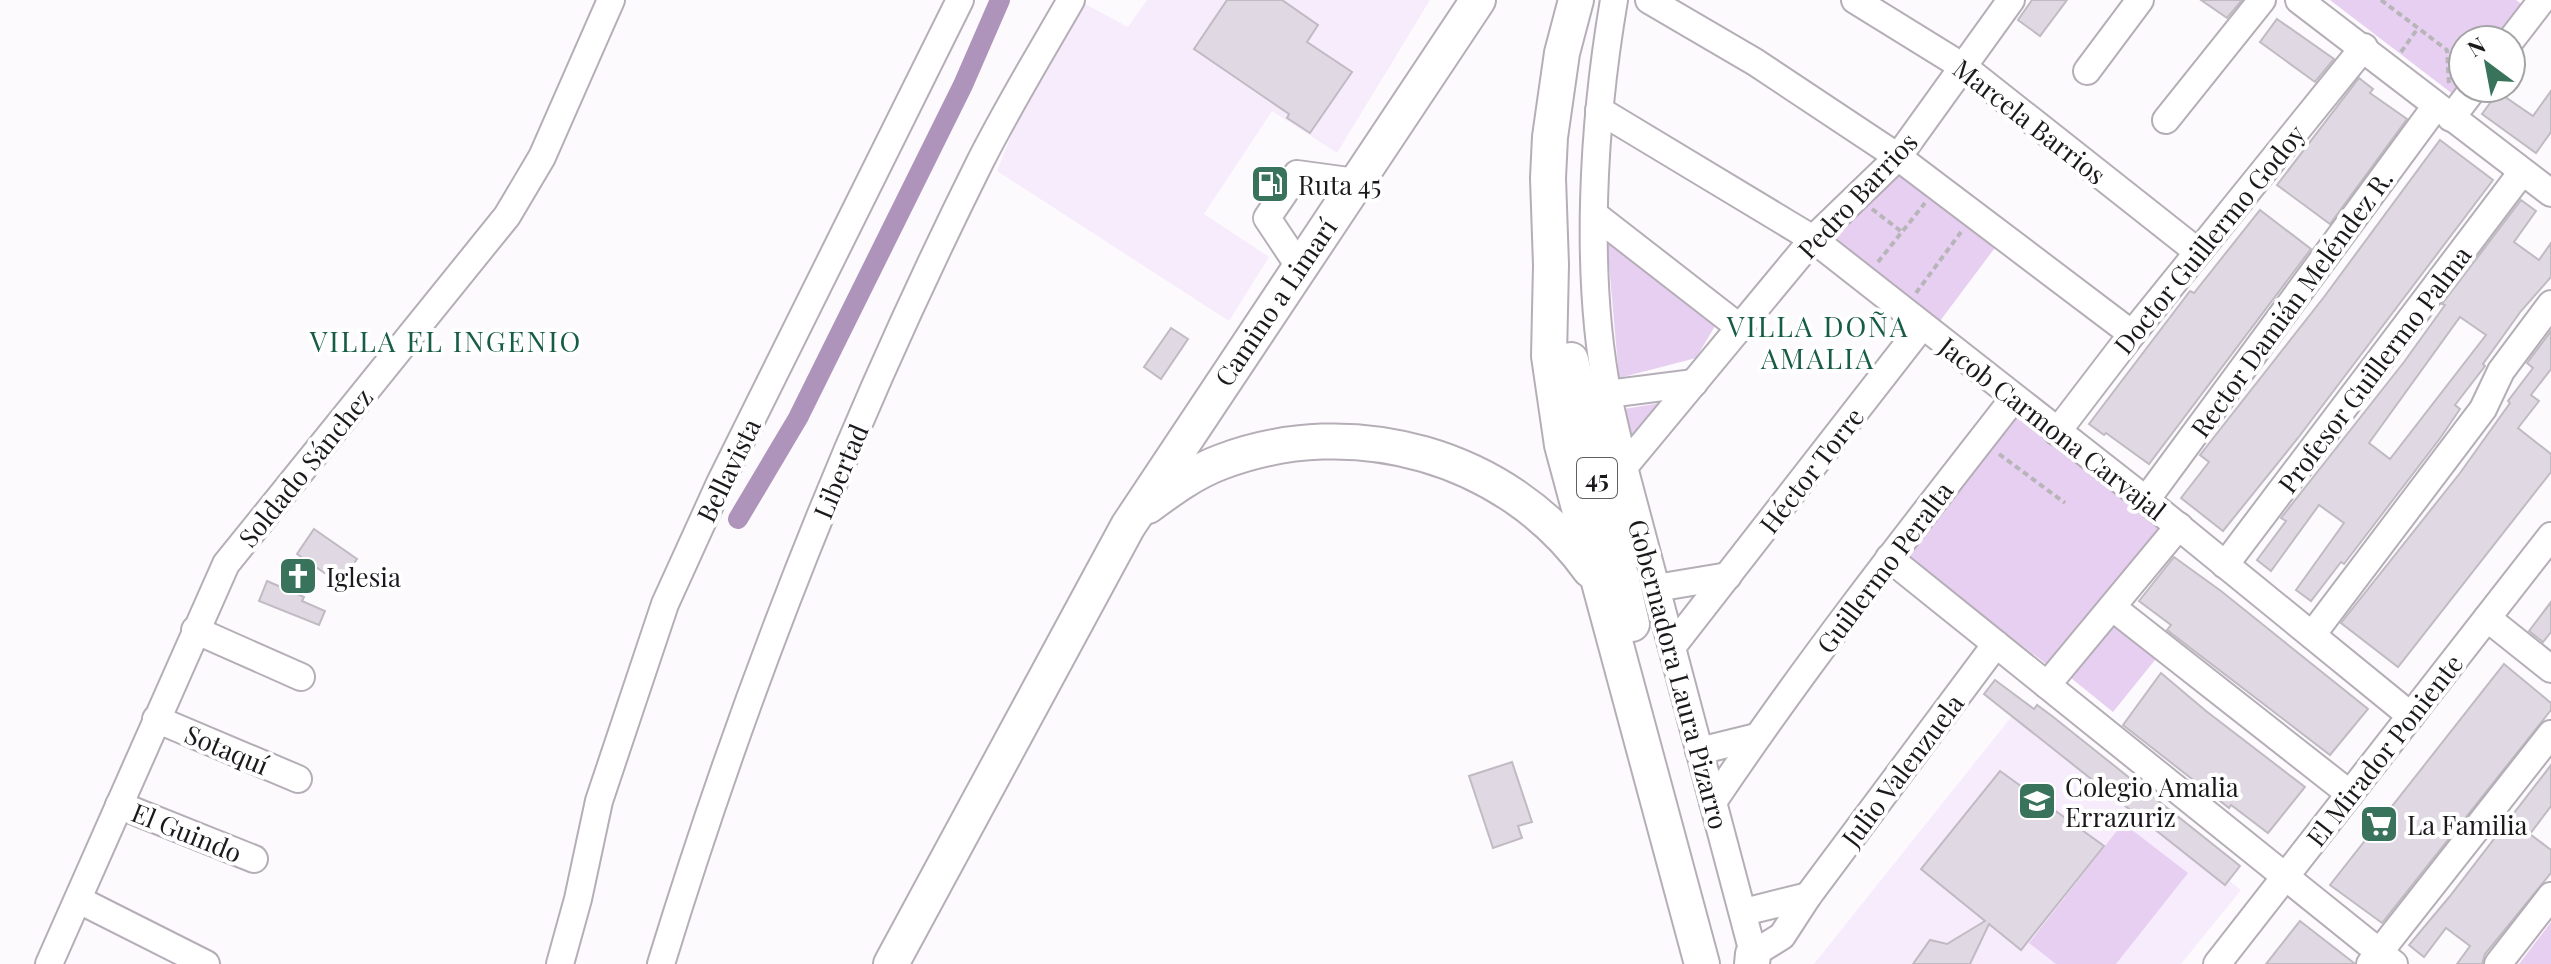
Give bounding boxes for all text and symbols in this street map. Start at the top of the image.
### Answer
north arrow [2447,24,2527,104]
text: N [2461,29,2491,63]
street label: Marcela Barrios [1946,50,2114,192]
street label: Doctor Guillermo Godoy [2106,117,2312,361]
street label: Pedro Barrios [1789,124,1925,266]
street label: Rector Damián Meléndez R. [2182,162,2400,444]
fuel station icon: Ruta 45 [1249,163,1291,205]
place label: Ruta 45 [1298,167,1381,202]
street label: Camino a Limarí [1206,211,1344,393]
street label: Profesor Guillermo Palma [2270,238,2479,500]
district label: VILLA DOÑA AMALIA [1726,307,1909,376]
district label: VILLA EL INGENIO [309,322,582,359]
street label: Jacob Carmona Carvajal [1932,328,2173,528]
street label: Soldado Sánchez [230,380,380,554]
street label: Héctor Torre [1751,400,1871,540]
street label: Bellavista [688,412,768,528]
street label: Libertad [804,418,876,524]
road number: 45 [1577,458,1617,498]
street label: Guillermo Peralta [1808,474,1960,660]
street label: Gobernadora Laura Pizarro [1621,515,1737,833]
church icon: Iglesia [277,555,319,597]
place label: Iglesia [326,559,401,594]
street label: El Mirador Poniente [2298,647,2470,853]
street label: Julio Valenzuela [1832,686,1971,854]
street label: Sotaquí [180,716,275,782]
place label: Colegio Amalia Errazuriz [2065,769,2239,834]
school or university icon: Colegio Amalia Errazuriz [2016,780,2058,822]
street label: El Guindo [127,794,247,870]
supermarket icon: La Familia [2358,803,2400,845]
place label: La Familia [2407,807,2528,842]

